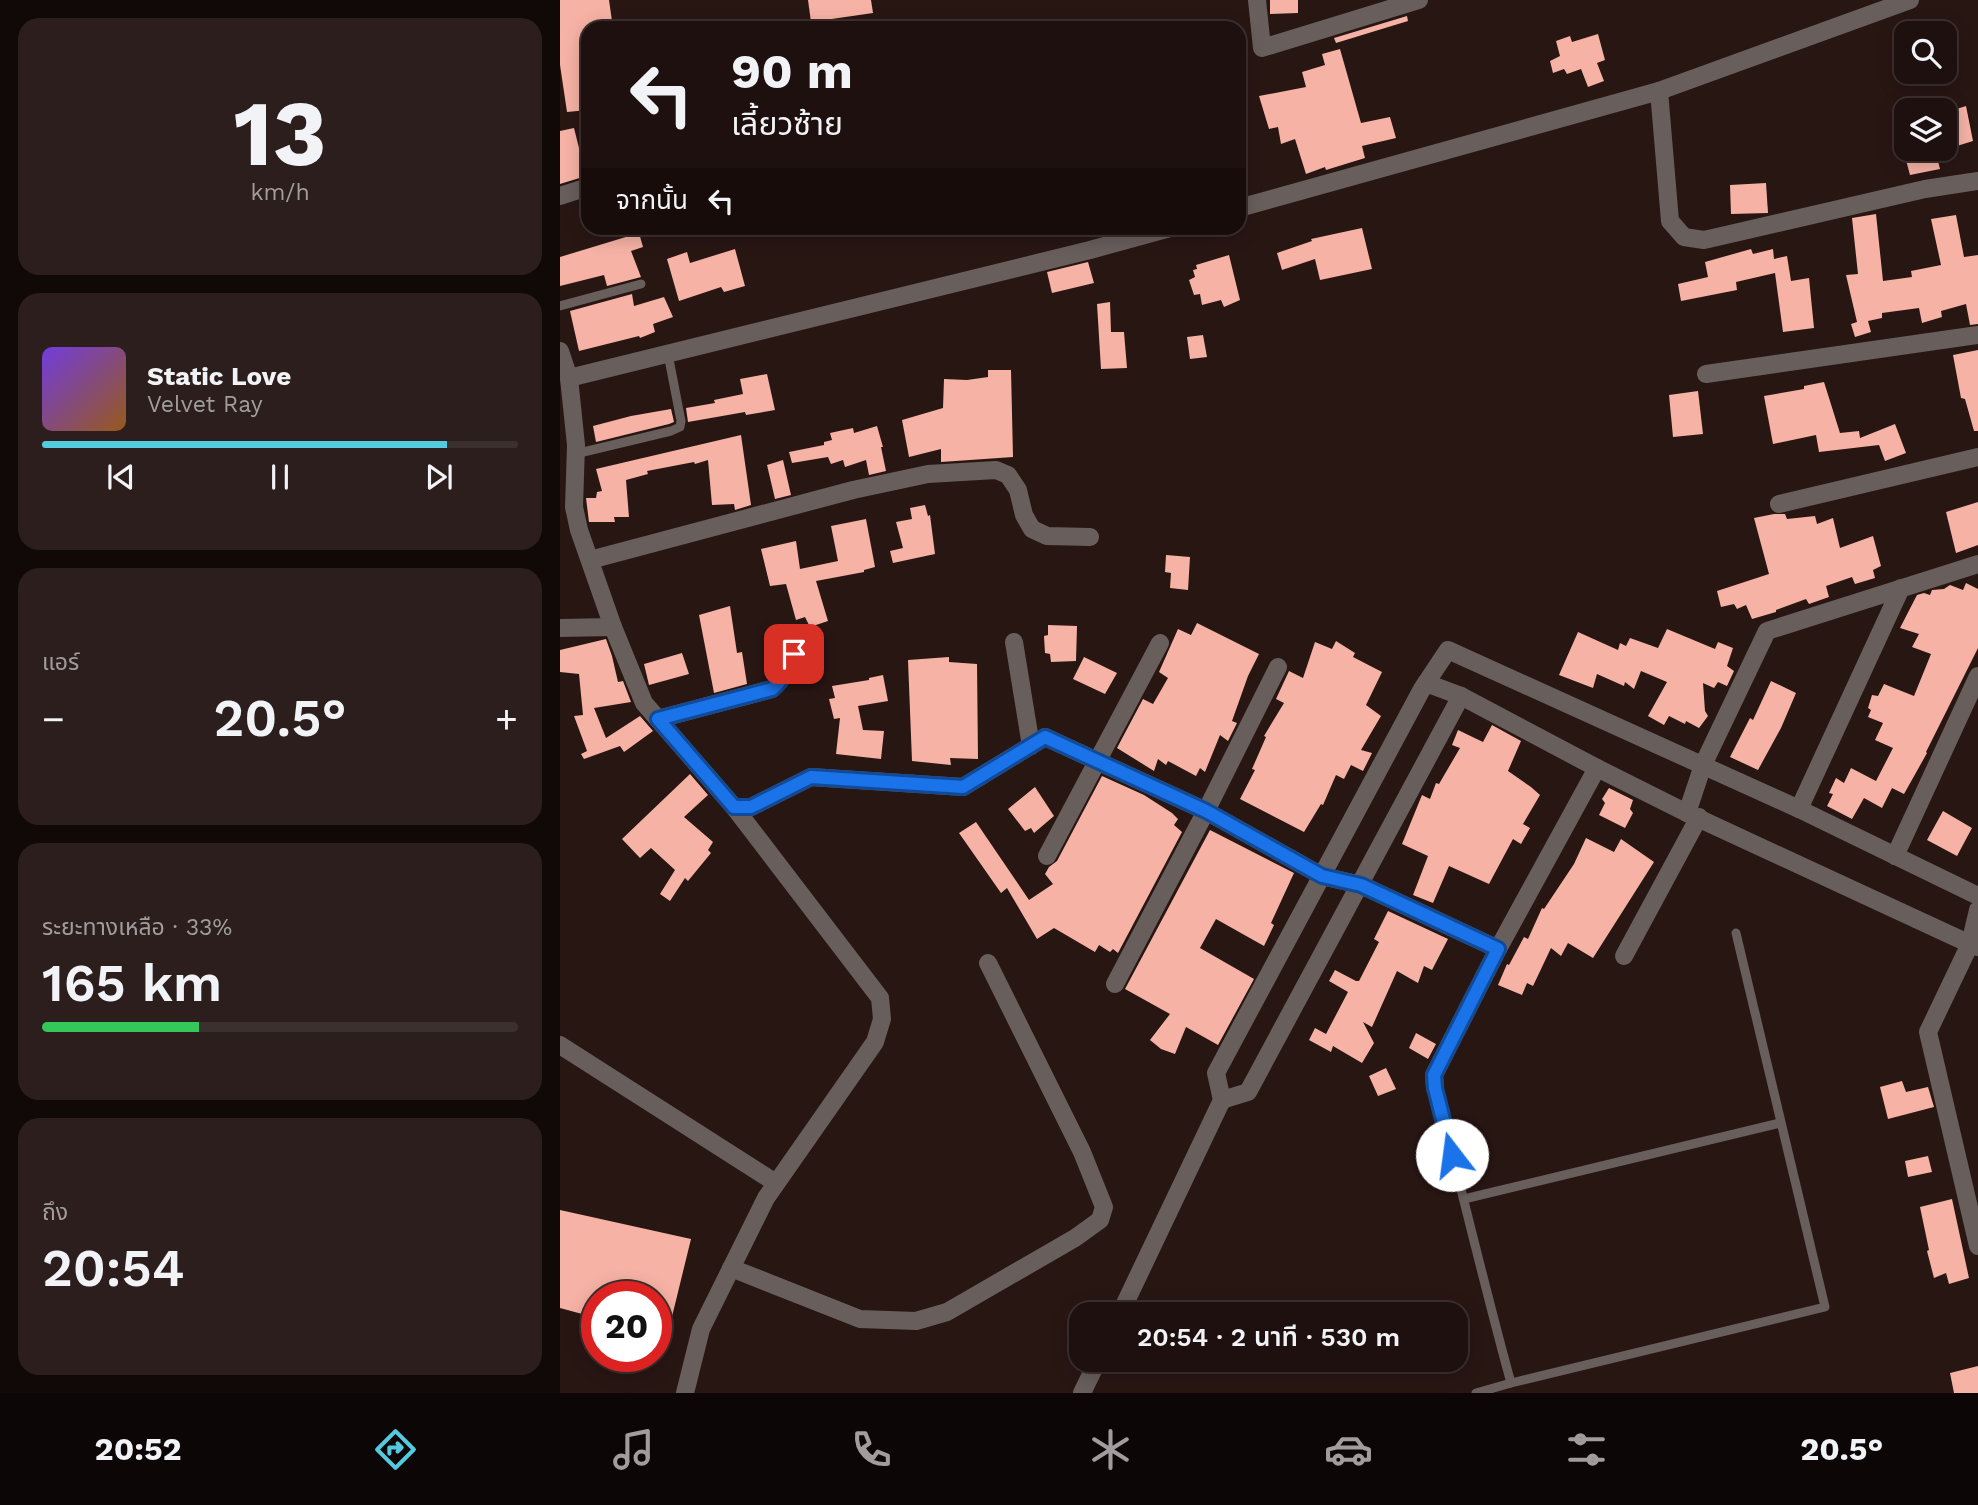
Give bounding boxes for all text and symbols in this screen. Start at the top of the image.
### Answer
map controls [1894,21,1957,161]
button: search [1894,21,1957,84]
text: 90 m [731,42,853,100]
icon: left [616,49,707,140]
text: 13 [233,80,327,187]
button: layers [1894,98,1957,161]
text: เลี้ยวซ้าย [731,105,843,143]
text: km/h [250,179,310,206]
icon: left [702,182,740,220]
text: จากนั้น [616,185,688,215]
text: Static Love [147,361,291,391]
text: Velvet Ray [147,391,263,418]
icon: previous [102,458,140,496]
icon: pause [261,458,299,496]
icon: next [420,458,458,496]
pin [764,624,824,684]
icon: arrive [775,635,813,673]
text: แอร์ [42,649,79,676]
text: 20.5° [214,688,346,749]
text: − [42,697,65,741]
text: + [495,697,518,741]
text: ระยะทางเหลือ · 33% [42,914,232,941]
text: 165 km [42,953,222,1014]
position arrow [1415,1118,1489,1192]
text: ถึง [42,1199,68,1226]
text: 20:54 [42,1238,185,1299]
speed limit sign: 20 [581,1281,672,1372]
text: 20:54 · 2 นาที · 530 m [1137,1322,1400,1352]
icon: directions [371,1425,420,1474]
icon: music [609,1425,658,1474]
icon: phone [847,1425,896,1474]
icon: climate [1086,1425,1135,1474]
icon: car [1324,1425,1373,1474]
icon: filters [1562,1425,1611,1474]
text: 20:52 [95,1430,182,1468]
text: 20.5° [1800,1430,1883,1468]

